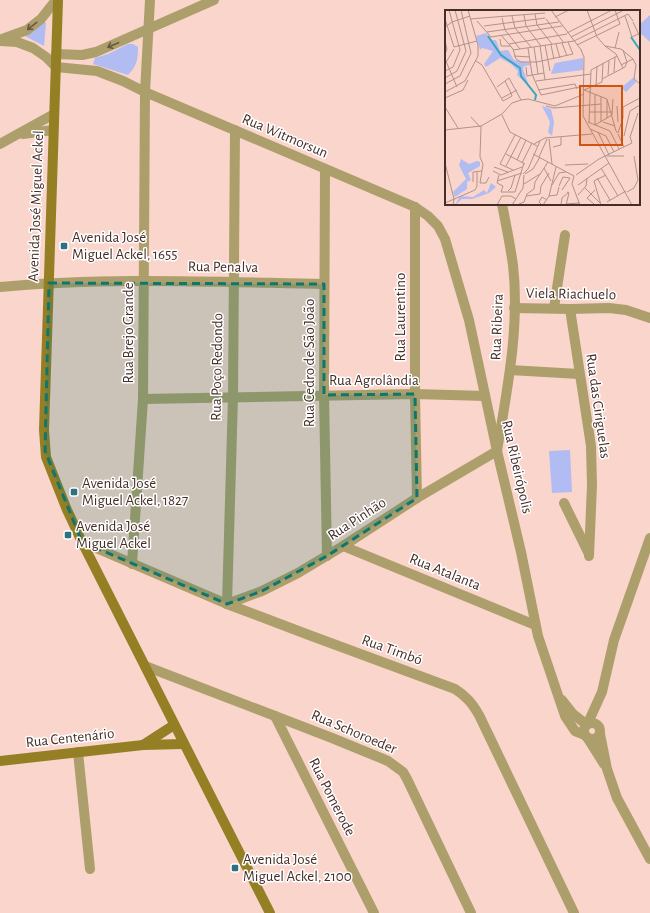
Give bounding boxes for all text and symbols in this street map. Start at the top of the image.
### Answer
inset map [445,10,640,205]
one-way arrow [27,21,38,30]
one-way arrow [108,42,120,49]
street label: Rua Witmorsun [240,111,330,161]
street label: Avenida José Miguel Ackel [26,130,46,282]
place label: Avenida José Miguel Ackel, 1655 [72,230,178,262]
marker: Avenida José Miguel Ackel, 1655 [59,241,69,251]
street label: Rua Penalva [188,259,258,275]
street label: Rua Laurentino [393,273,408,361]
street label: Rua Brejo Grande [121,282,136,384]
street label: Viela Riachuelo [526,286,616,302]
street label: Rua Ribeira [488,293,506,361]
street label: Rua Cedro de São João [302,299,317,427]
street label: Rua Poço Redondo [209,313,225,421]
street label: Rua das Ciriguelas [583,353,613,459]
street label: Rua Agrolândia [329,373,419,388]
street label: Rua Ribeirópolis [499,419,535,515]
place label: Avenida José Miguel Ackel, 1827 [82,476,188,508]
marker: Avenida José Miguel Ackel, 1827 [69,487,79,497]
street label: Rua Pinhão [325,495,389,543]
place label: Avenida José Miguel Ackel [76,519,151,551]
marker: Avenida José Miguel Ackel [63,530,73,540]
street label: Rua Atalanta [407,551,483,593]
street label: Rua Timbó [360,632,424,668]
street label: Rua Schoroeder [309,707,399,757]
street label: Rua Centenário [25,726,115,750]
street label: Rua Pomerode [306,756,358,838]
place label: Avenida José Miguel Ackel, 2100 [243,852,352,884]
marker: Avenida José Miguel Ackel, 2100 [230,863,240,873]

